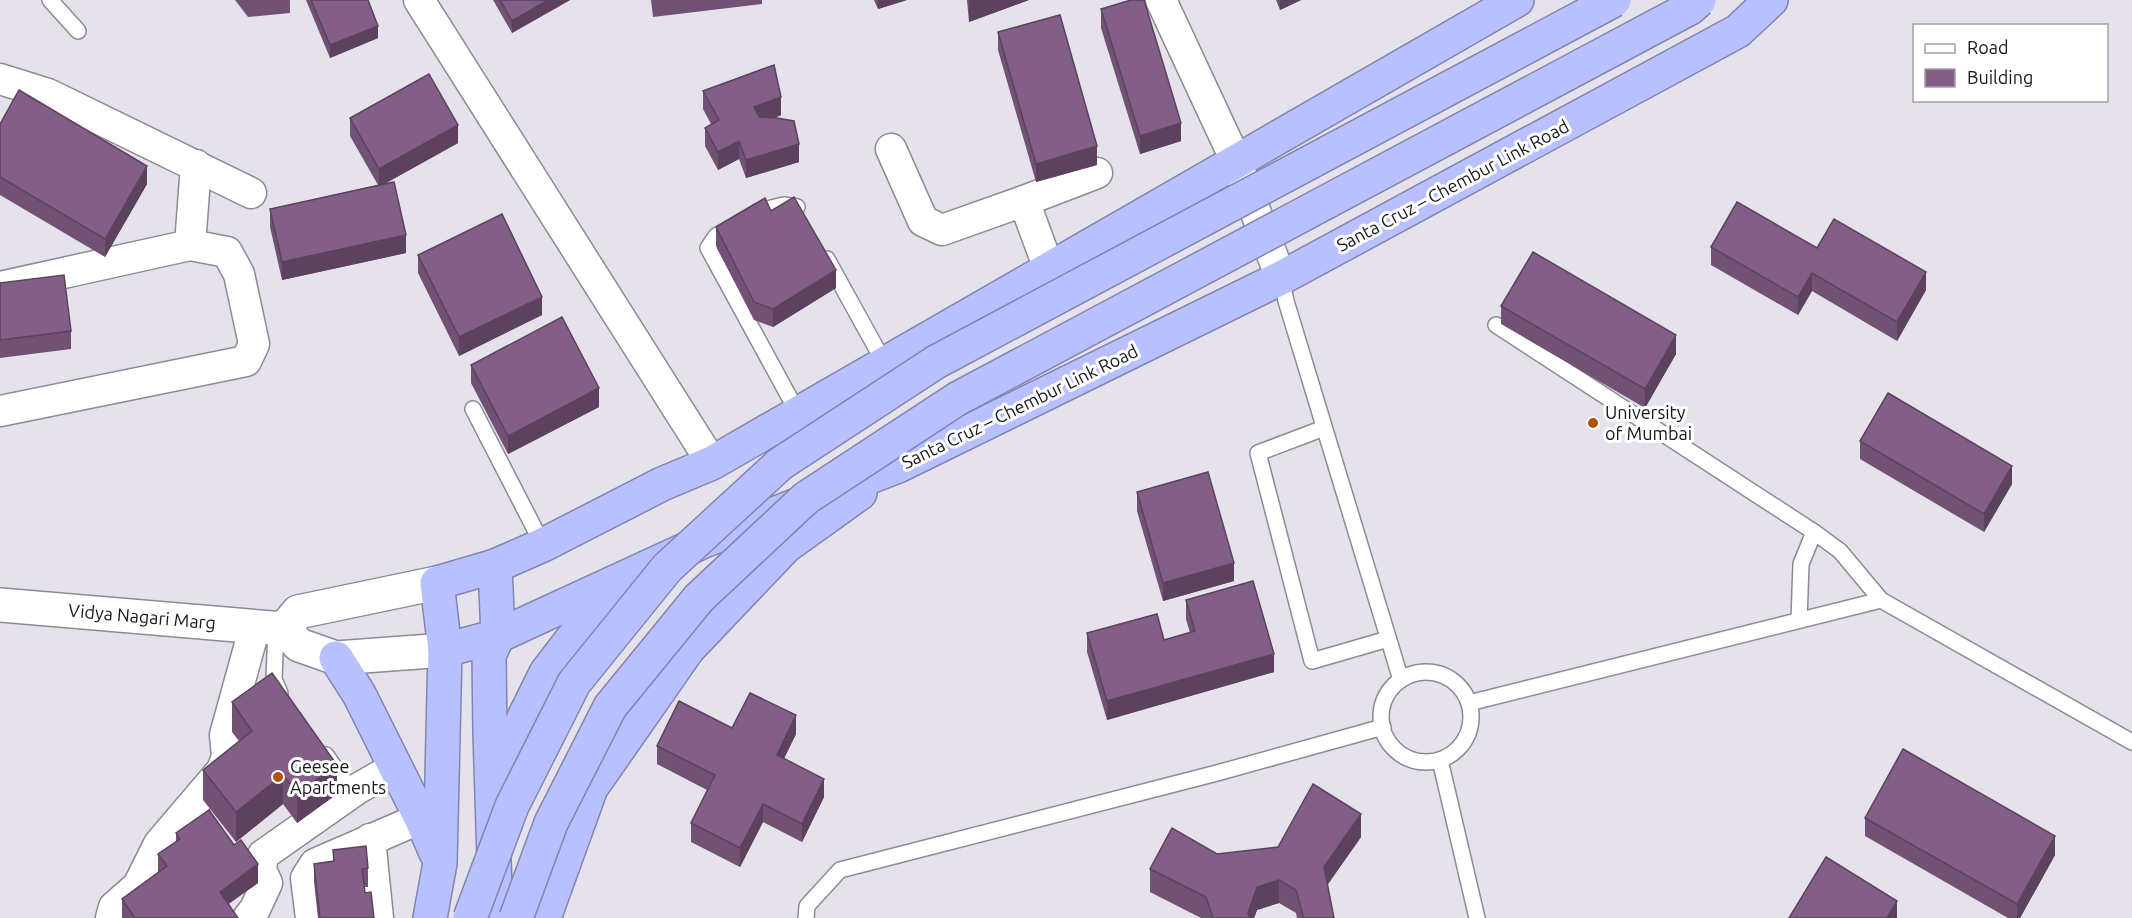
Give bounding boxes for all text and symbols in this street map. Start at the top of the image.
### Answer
legend [1913,24,2108,102]
text: Road [1967,37,2009,57]
text: Building [1967,67,2033,87]
street label: Santa Cruz – Chembur Link Road [1333,115,1572,255]
street label: Santa Cruz – Chembur Link Road [898,340,1141,472]
place label: University of Mumbai [1605,402,1692,443]
marker: University of Mumbai [1586,416,1600,430]
street label: Vidya Nagari Marg [67,600,217,632]
place label: Geesee Apartments [290,756,386,797]
marker: Geesee Apartments [271,770,285,784]

